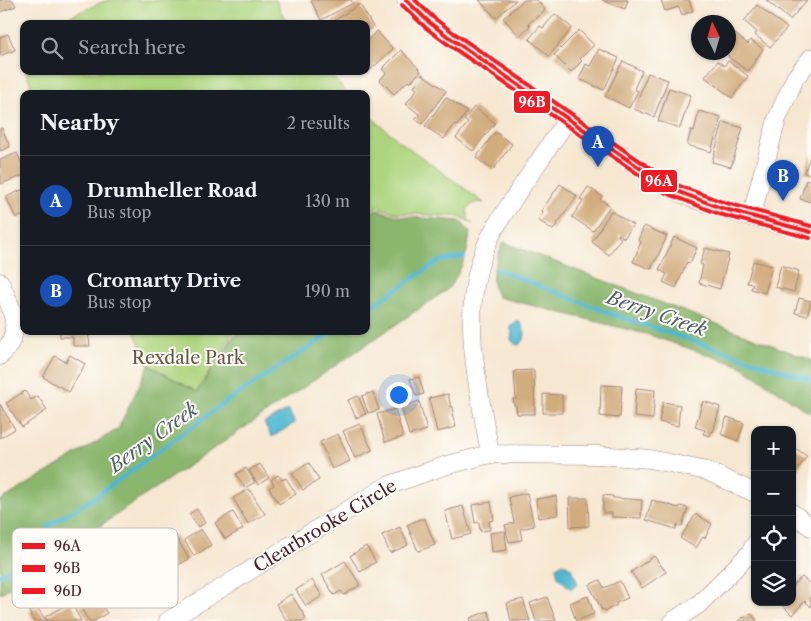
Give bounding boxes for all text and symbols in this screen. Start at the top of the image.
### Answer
north arrow [691,15,736,60]
search box [20,20,370,75]
icon: search [38,34,66,62]
text: Search here [78,36,186,59]
line badge: 96B [513,90,551,114]
text: 96B [518,93,546,111]
text: Nearby [40,110,119,135]
text: 2 results [287,113,350,133]
pin: A [582,126,614,167]
pin: B [767,160,799,201]
line badge: 96A [640,169,678,193]
text: 96A [645,172,674,190]
text: Drumheller Road [87,179,258,202]
text: A [50,191,62,211]
text: 130 m [305,191,350,211]
text: Bus stop [87,202,151,222]
text: Cromarty Drive [87,269,241,292]
text: B [50,281,62,301]
text: 190 m [305,281,350,301]
water label: Berry Creek [602,285,710,341]
text: Bus stop [87,292,151,312]
park label: Rexdale Park [132,347,246,369]
your location [386,382,412,408]
water label: Berry Creek [103,397,202,478]
map controls [751,426,796,606]
button: + [751,426,796,471]
button: − [751,471,796,516]
street label: Clearbrooke Circle [250,475,400,577]
button: locate [751,516,796,561]
legend [12,528,178,608]
text: 96A [54,537,81,555]
text: 96B [54,559,80,577]
button: layers [751,561,796,606]
text: 96D [54,582,82,600]

